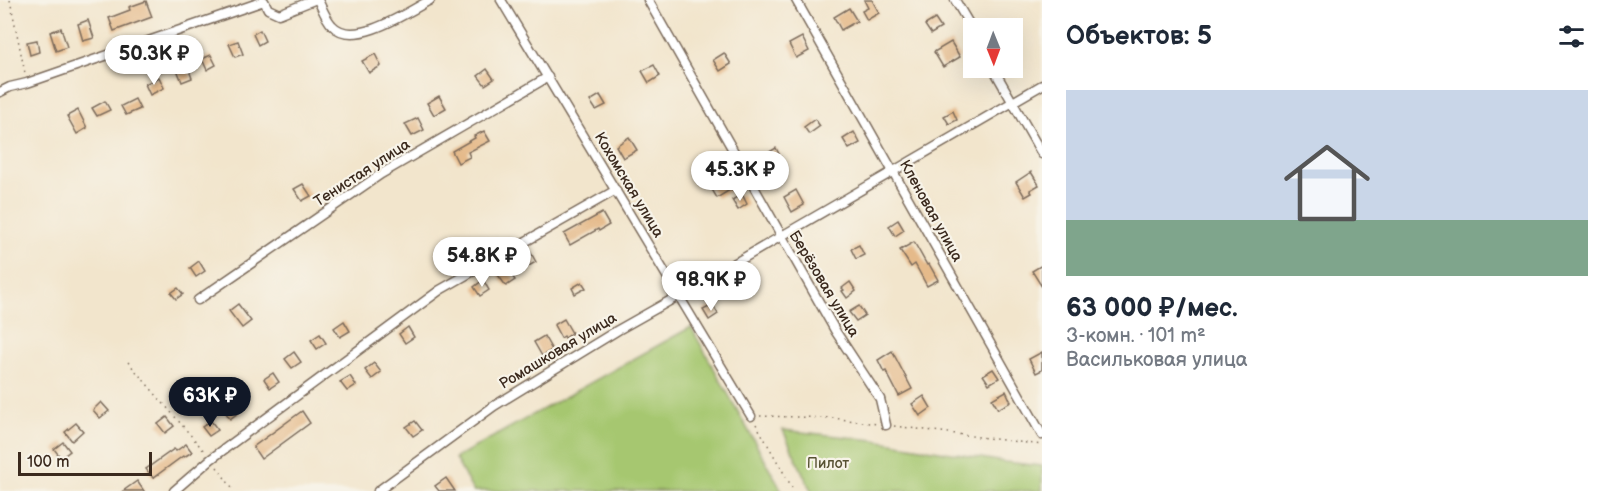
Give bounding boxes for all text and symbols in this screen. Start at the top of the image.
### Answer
north arrow [963,18,1023,78]
map controls [963,18,1023,78]
icon: filters [1555,20,1588,53]
text: Объектов: 5 [1066,21,1212,52]
pin: 50.3K ₽ [99,35,209,86]
text: 50.3K ₽ [119,42,189,66]
street label: Кохомская улица [590,129,668,241]
icon: home [1273,129,1381,237]
street label: Тенистая улица [310,135,414,211]
pin: 45.3K ₽ [685,151,795,202]
street label: Кленовая улица [895,157,967,265]
text: 45.3K ₽ [705,158,775,182]
street label: Берёзовая улица [785,227,863,341]
pin: 54.8K ₽ [427,237,537,288]
text: 54.8K ₽ [447,244,517,268]
pin: 98.9K ₽ [656,261,766,312]
text: 98.9K ₽ [676,268,746,292]
text: 63 000 ₽/мес. [1066,293,1238,324]
street label: Ромашковая улица [496,308,620,394]
text: 3-комн. · 101 m² [1066,324,1206,348]
text: Васильковая улица [1066,348,1248,372]
pin: 63K ₽ [168,377,252,428]
text: 63K ₽ [183,384,237,408]
scale bar [18,449,152,476]
text: 100 m [27,453,70,472]
park label: Пилот [807,454,849,473]

